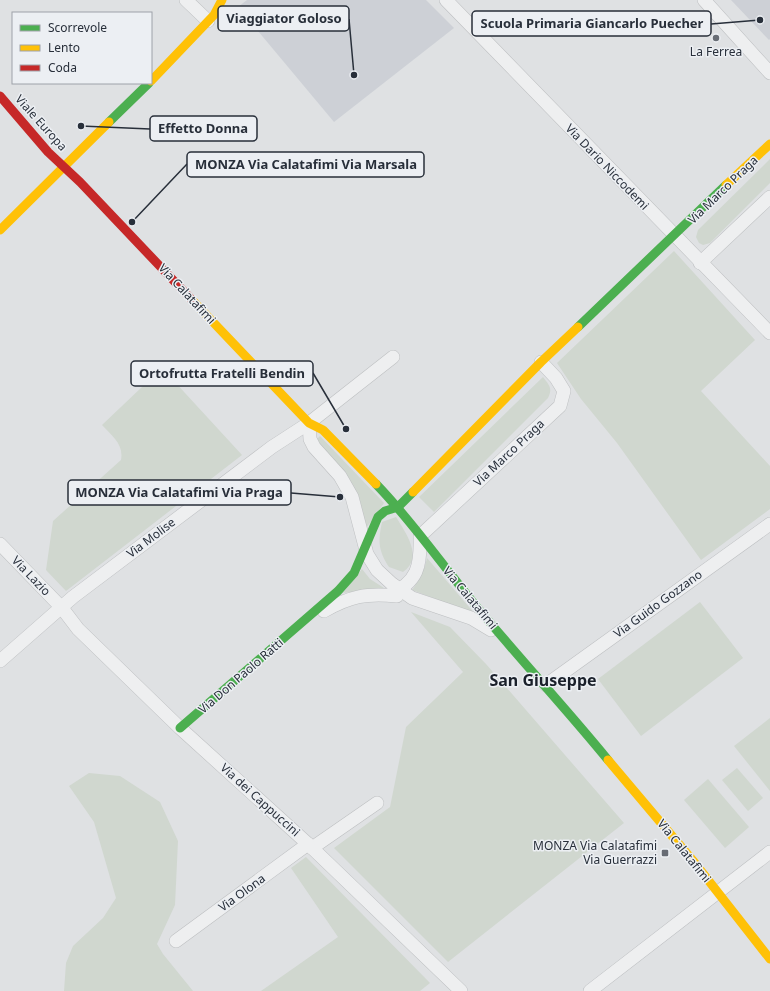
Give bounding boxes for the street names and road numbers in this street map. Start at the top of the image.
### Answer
street label: Viale Europa [12,91,71,154]
street label: Via Dario Niccodemi [562,120,653,213]
street label: Via Marco Praga [684,152,761,228]
street label: Via Calatafimi [155,260,220,328]
street label: Via Marco Praga [469,415,548,490]
street label: Via Molise [123,514,179,562]
street label: Via Lazio [8,552,55,599]
street label: Via Calatafimi [439,563,502,633]
street label: Via Guido Gozzano [610,566,705,642]
street label: Via Don Paolo Ratti [195,634,287,717]
street label: Via dei Cappuccini [217,759,304,840]
street label: Via Calatafimi [654,815,715,886]
street label: Via Olona [215,870,269,915]

